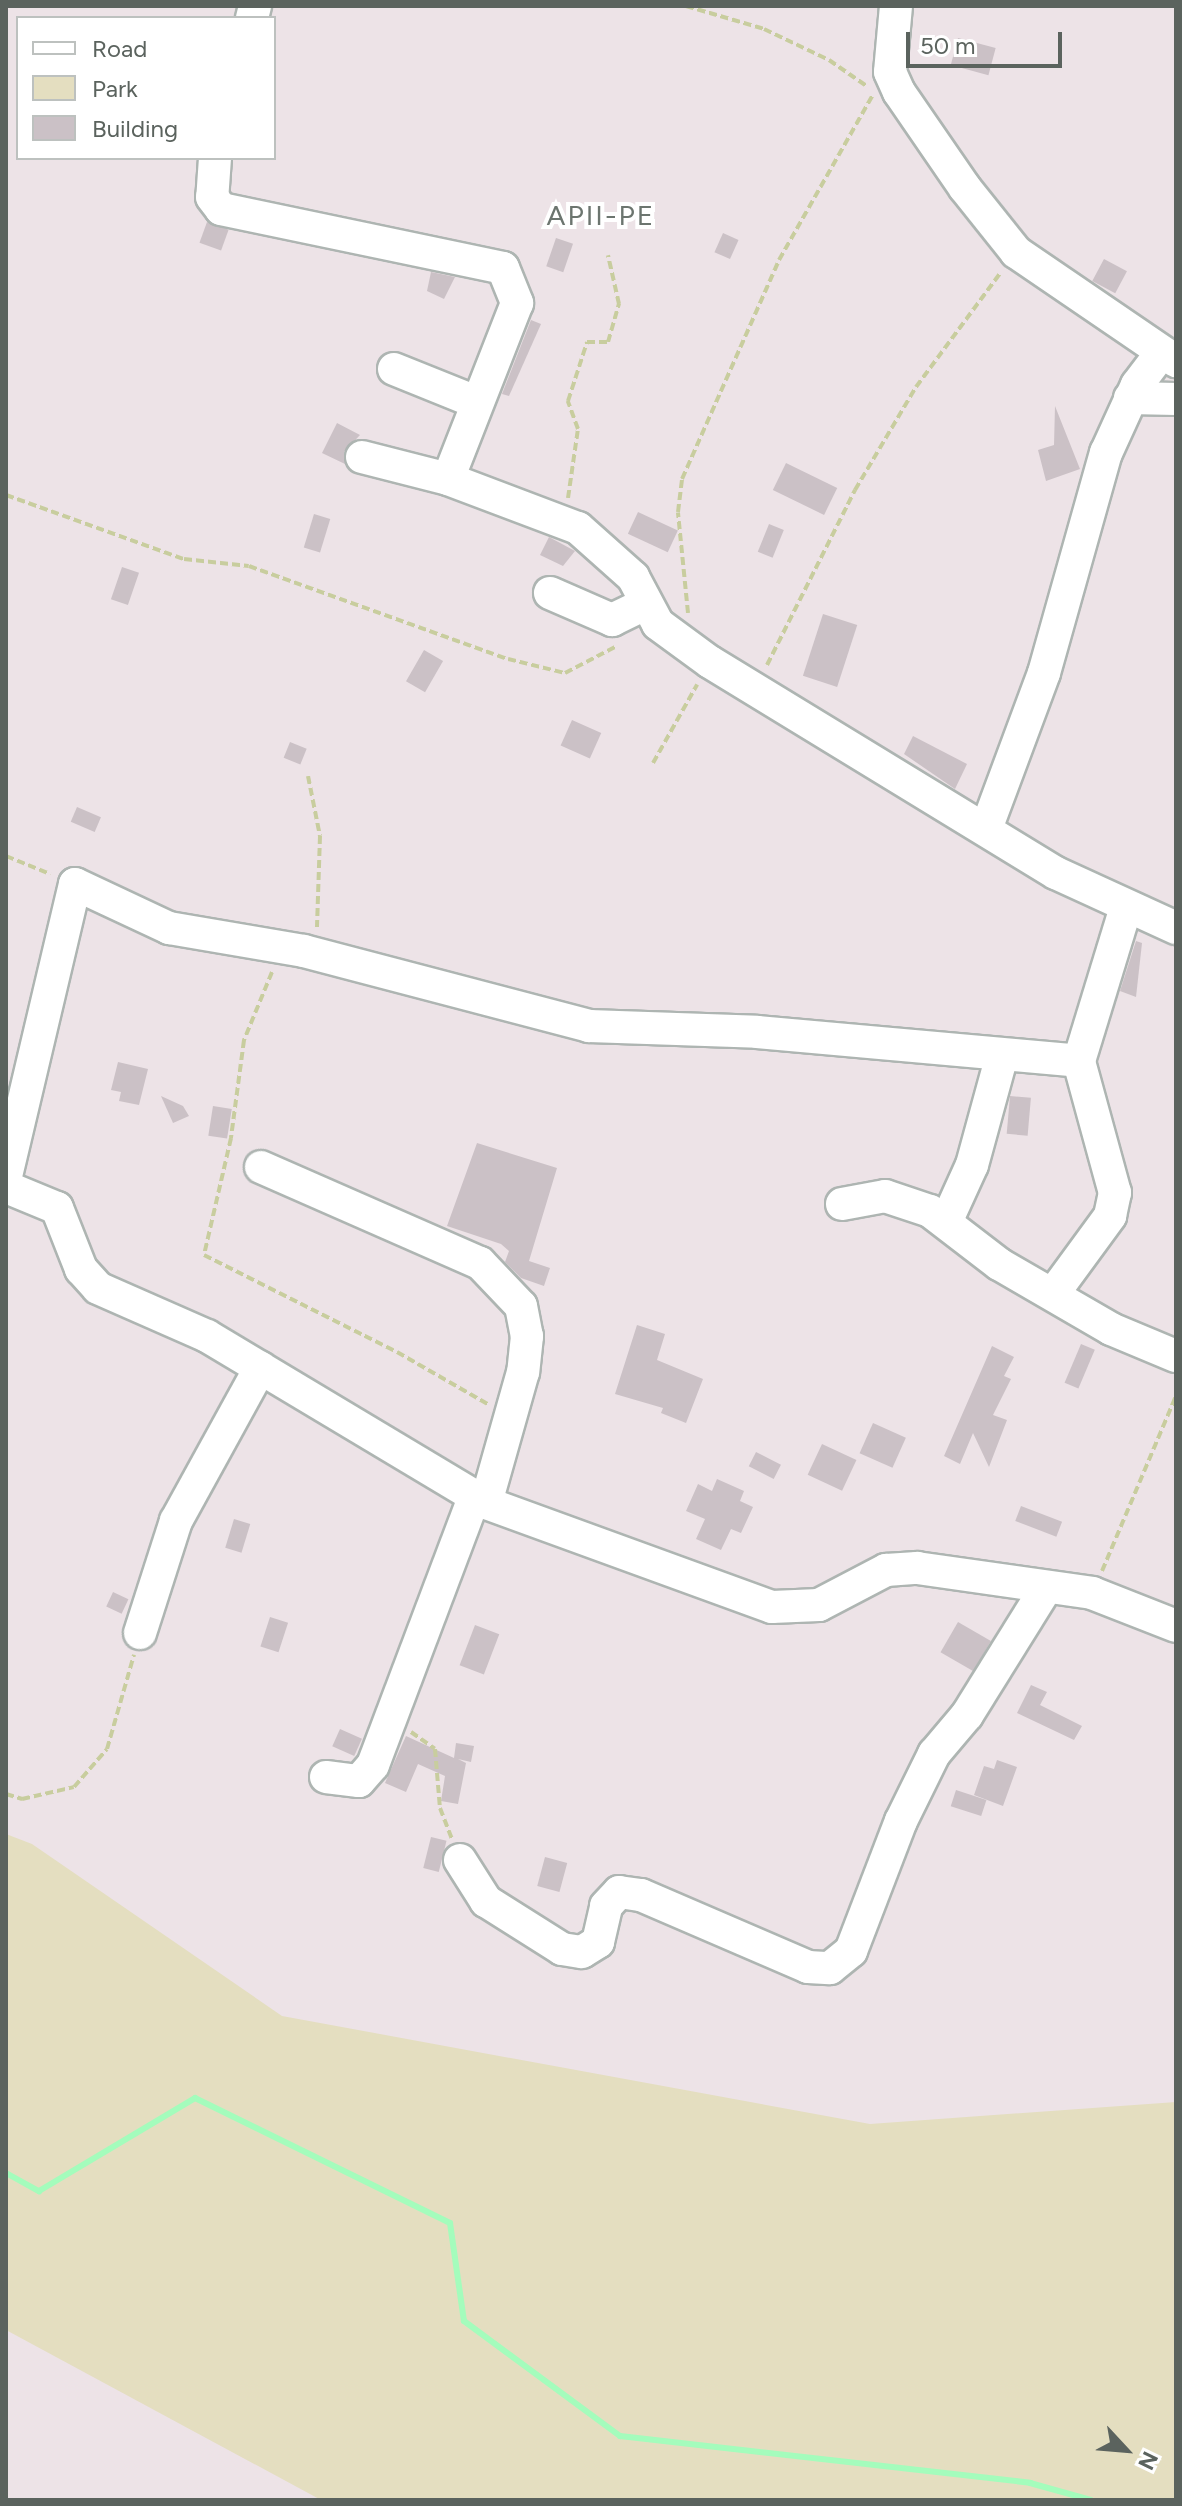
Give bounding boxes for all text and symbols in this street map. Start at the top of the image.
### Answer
legend [16,16,276,160]
scale bar [910,16,1066,66]
text: 50 m [920,31,976,60]
text: Road [92,34,147,63]
text: Park [92,74,138,103]
text: Building [92,114,178,143]
district label: APII-PE [547,198,655,232]
north arrow [1086,2410,1166,2490]
text: N [1132,2447,1164,2474]

